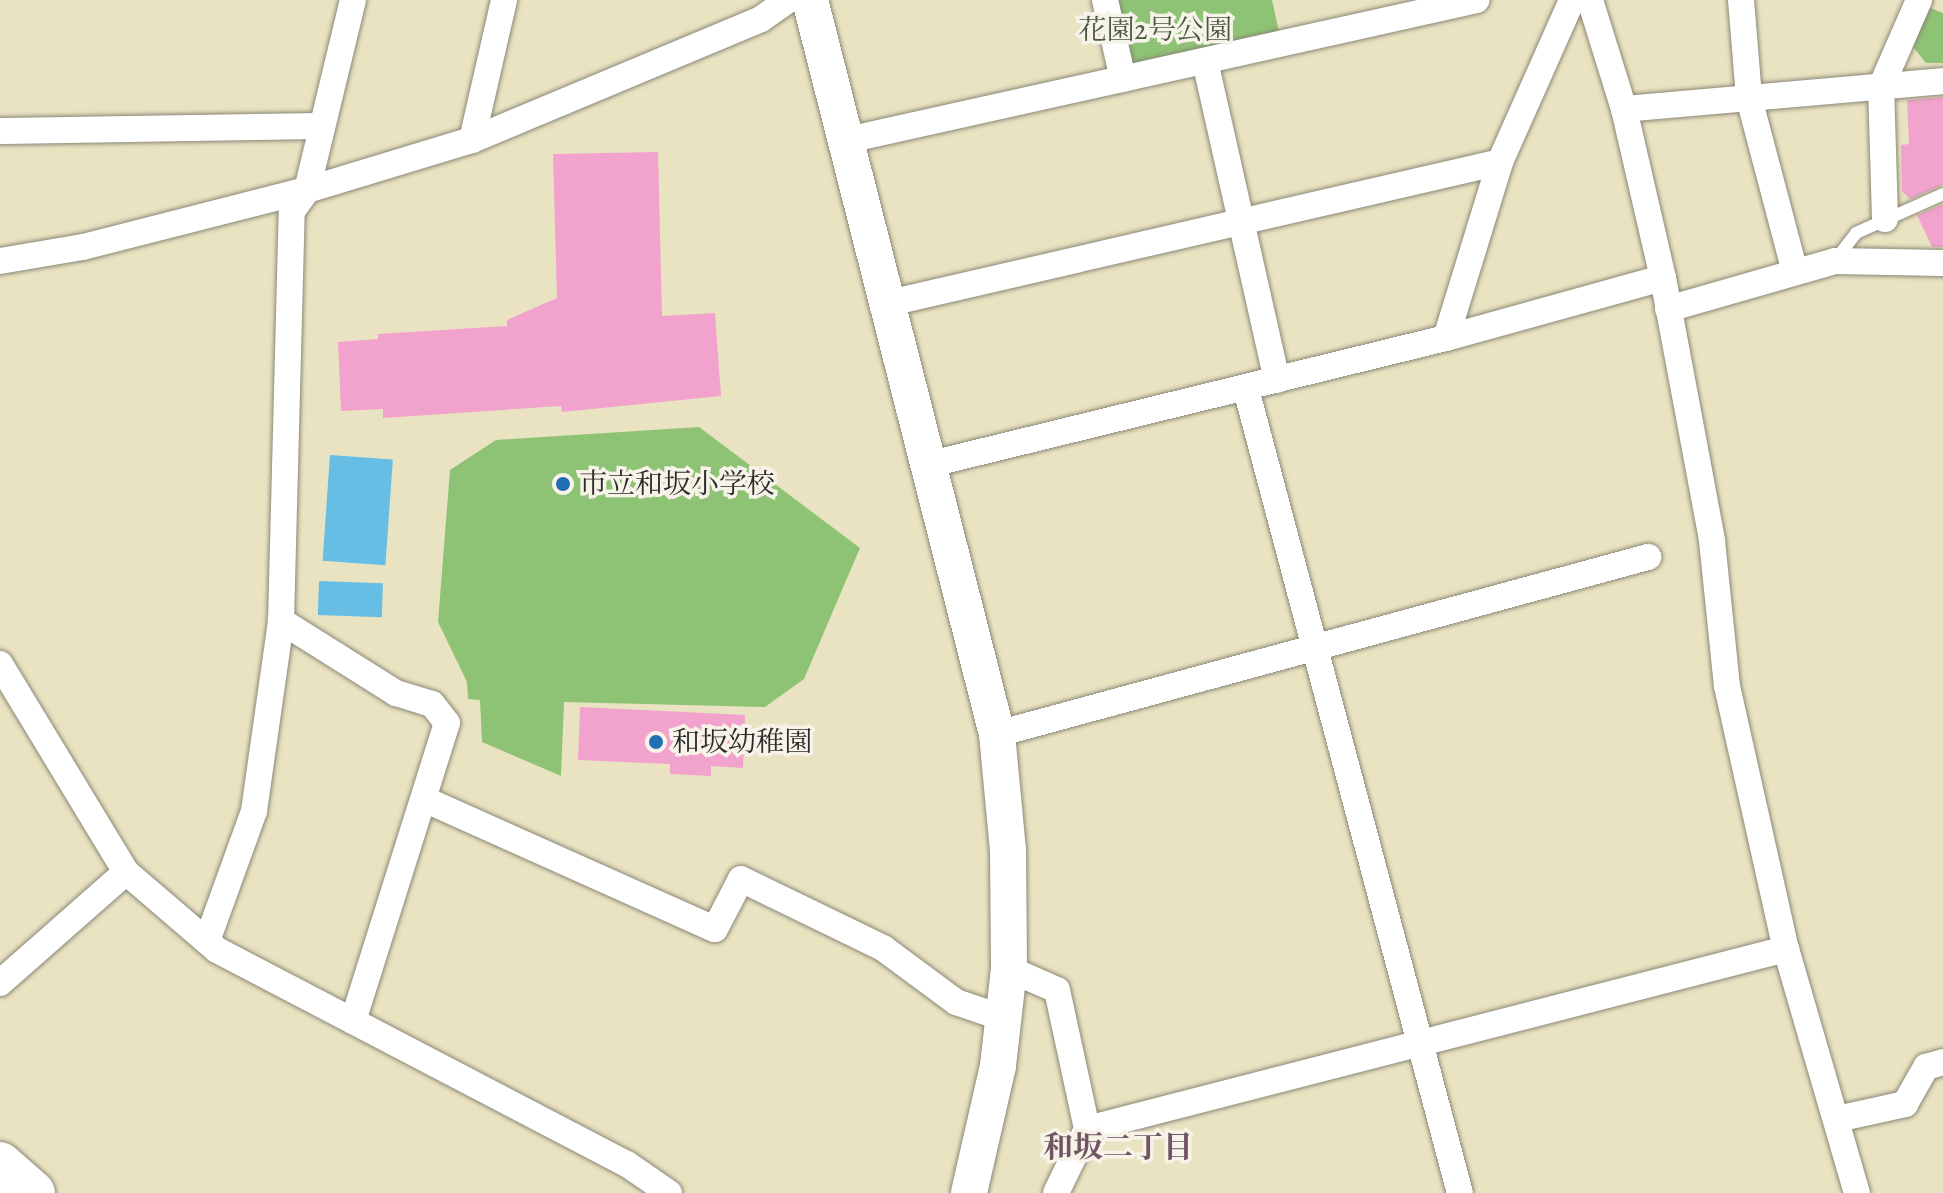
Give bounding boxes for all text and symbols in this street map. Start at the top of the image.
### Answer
park label: 花園2号公園 [1078,13,1232,47]
place label: 市立和坂小学校 [579,467,775,501]
marker: 市立和坂小学校 [554,475,572,493]
place label: 和坂幼稚園 [672,725,812,759]
marker: 和坂幼稚園 [647,733,665,751]
district label: 和坂二丁目 [1043,1129,1193,1165]

